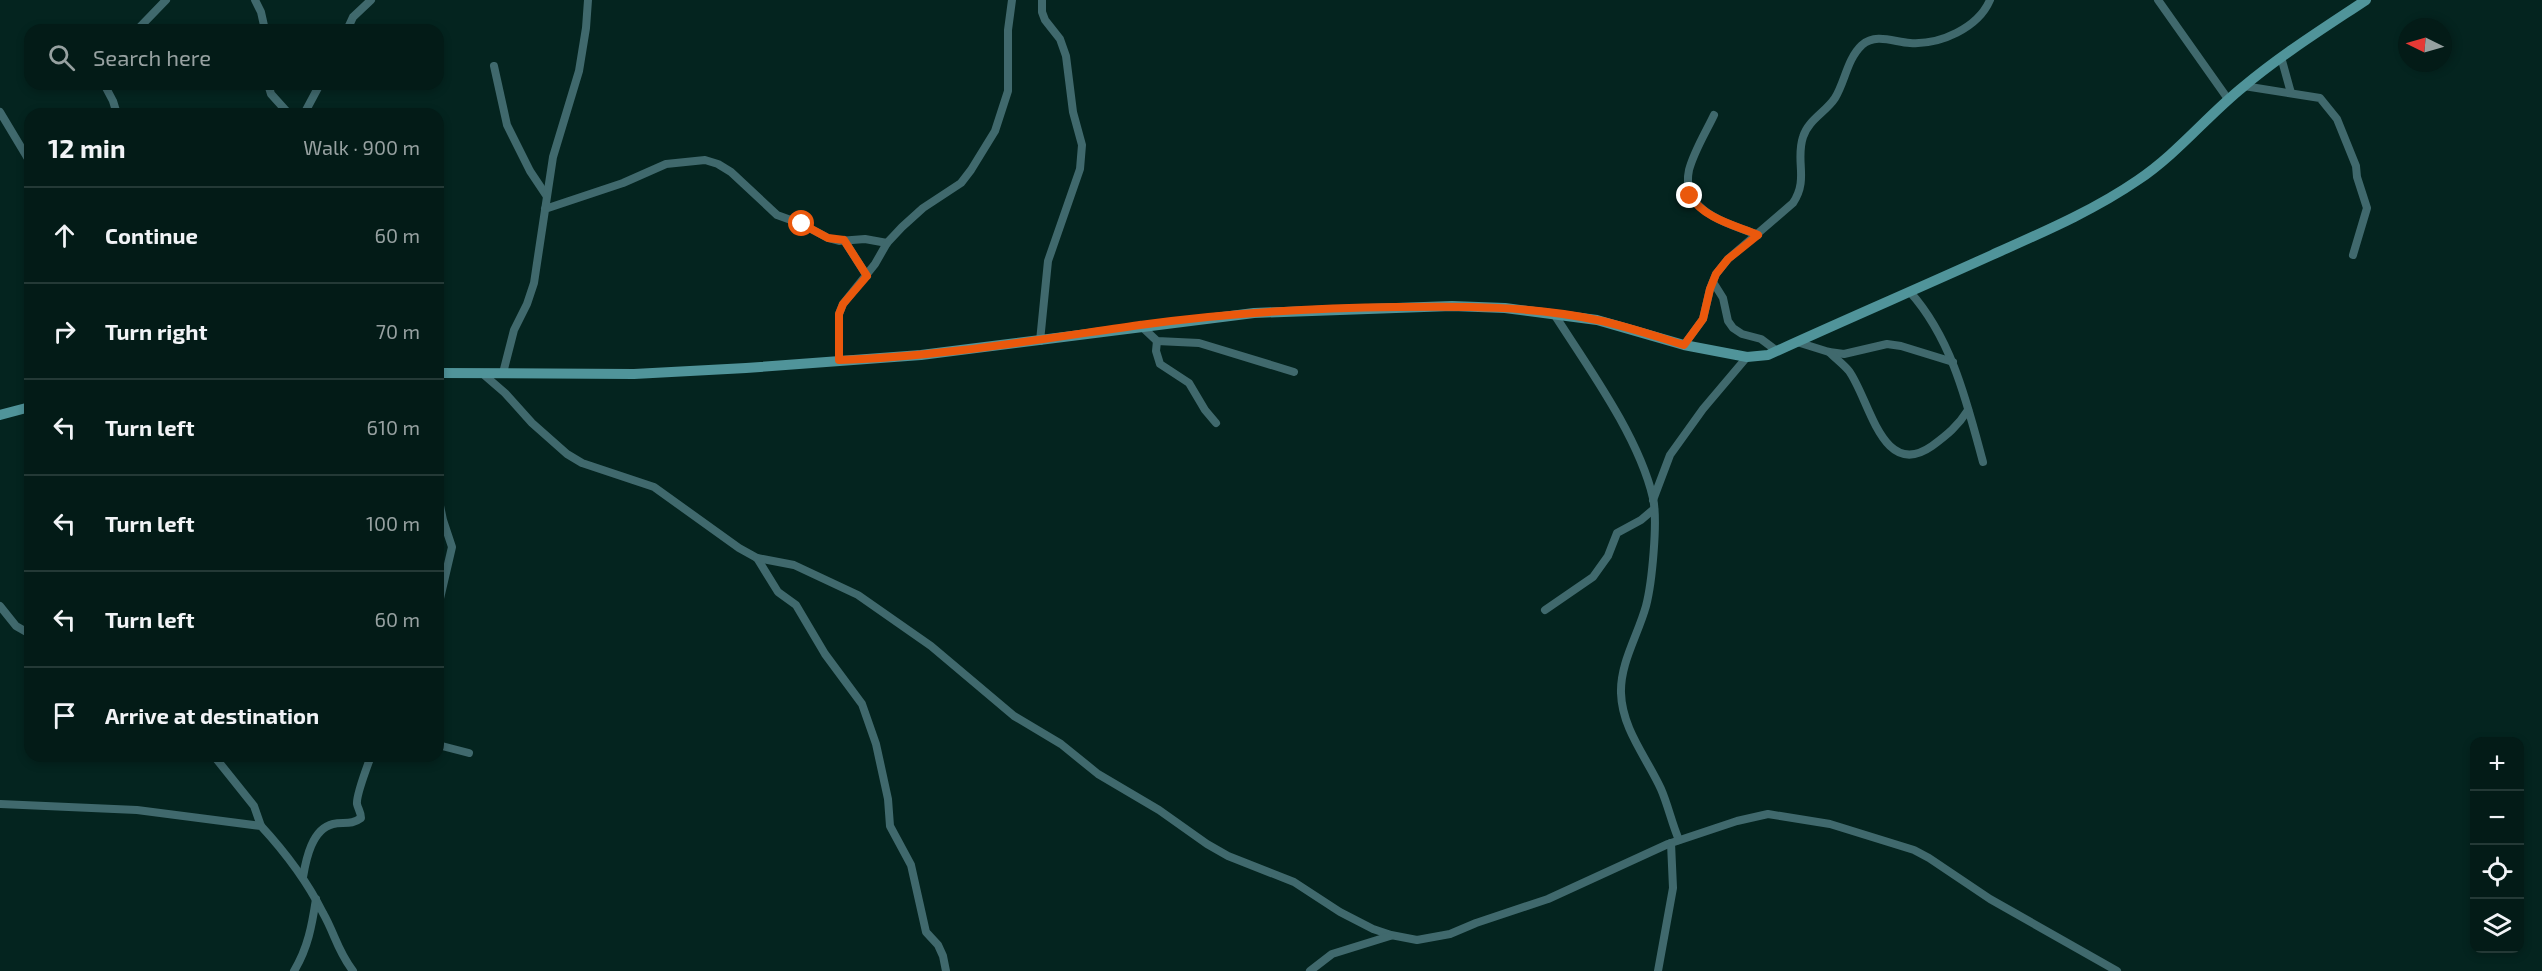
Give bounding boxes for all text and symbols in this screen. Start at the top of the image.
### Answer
north arrow [2398,18,2452,72]
search box [24,24,444,90]
icon: search [45,41,78,74]
text: Search here [93,44,211,70]
text: 12 min [48,132,126,163]
text: Walk · 900 m [303,135,420,159]
route end [1676,182,1702,208]
route start [788,210,814,236]
icon: ahead [48,219,81,252]
text: Continue [105,222,198,248]
text: 60 m [375,223,420,247]
icon: right [48,315,81,348]
text: Turn right [105,318,207,344]
text: 70 m [376,319,420,343]
icon: left [48,411,81,444]
text: Turn left [105,414,194,440]
text: 610 m [367,415,420,439]
icon: left [48,507,81,540]
text: Turn left [105,510,194,536]
text: 100 m [366,511,420,535]
icon: left [48,603,81,636]
text: Turn left [105,606,194,632]
text: 60 m [375,607,420,631]
icon: arrive [48,699,81,732]
text: Arrive at destination [105,702,319,728]
map controls [2470,737,2524,953]
button: + [2470,737,2524,791]
button: − [2470,791,2524,845]
button: locate [2470,845,2524,899]
button: layers [2470,899,2524,953]

